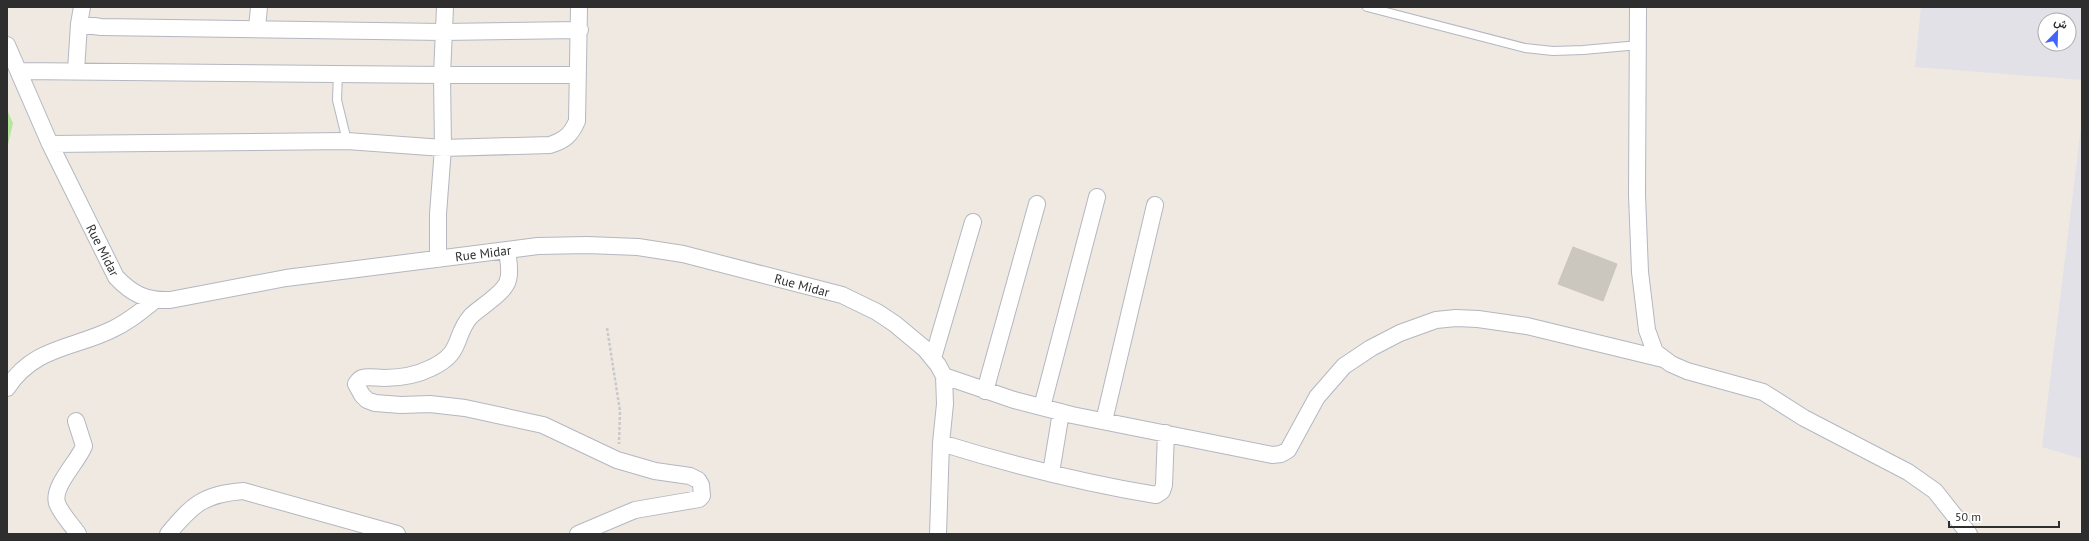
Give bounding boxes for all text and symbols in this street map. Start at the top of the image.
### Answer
north arrow [2037,12,2077,52]
text: ش [2052,14,2070,32]
street label: Rue Midar [82,221,123,280]
street label: Rue Midar [454,242,513,265]
street label: Rue Midar [772,270,832,301]
scale bar [1949,503,2059,529]
text: 50 m [1955,509,1981,524]

